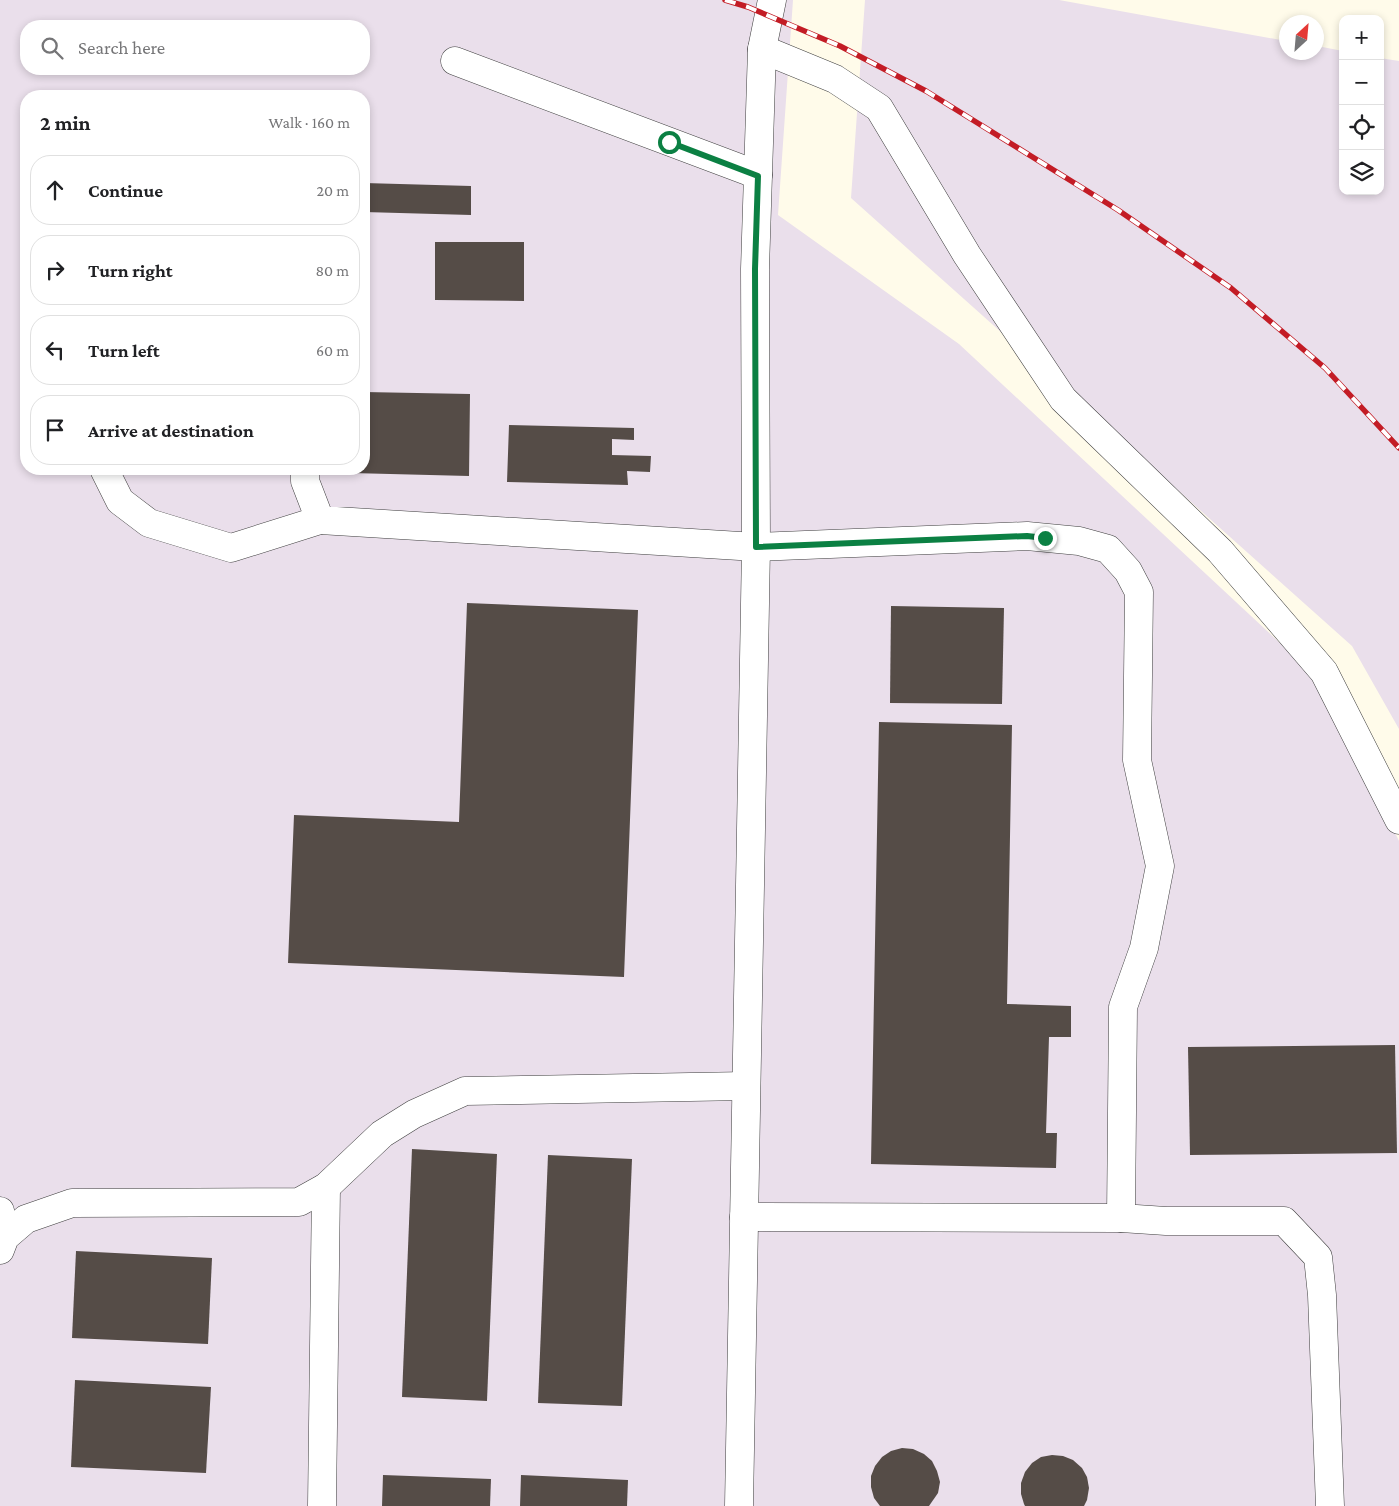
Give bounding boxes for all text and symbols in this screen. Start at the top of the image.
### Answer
north arrow [1279,15,1324,60]
map controls [1339,15,1384,195]
button: + [1339,15,1384,60]
search box [20,20,370,75]
icon: search [38,34,66,62]
text: Search here [78,37,165,58]
button: − [1339,60,1384,105]
button: locate [1339,105,1384,150]
text: 2 min [40,111,91,135]
text: Walk · 160 m [269,114,350,131]
route start [658,131,681,154]
button: layers [1339,150,1384,195]
icon: ahead [41,176,69,204]
text: Continue [88,180,163,201]
text: 20 m [316,182,349,199]
icon: right [41,256,69,284]
text: Turn right [88,260,173,281]
text: 80 m [315,262,349,279]
icon: left [41,336,69,364]
text: Turn left [88,340,160,361]
text: 60 m [316,342,349,359]
icon: arrive [41,416,69,444]
text: Arrive at destination [88,420,254,441]
route end [1034,527,1057,550]

